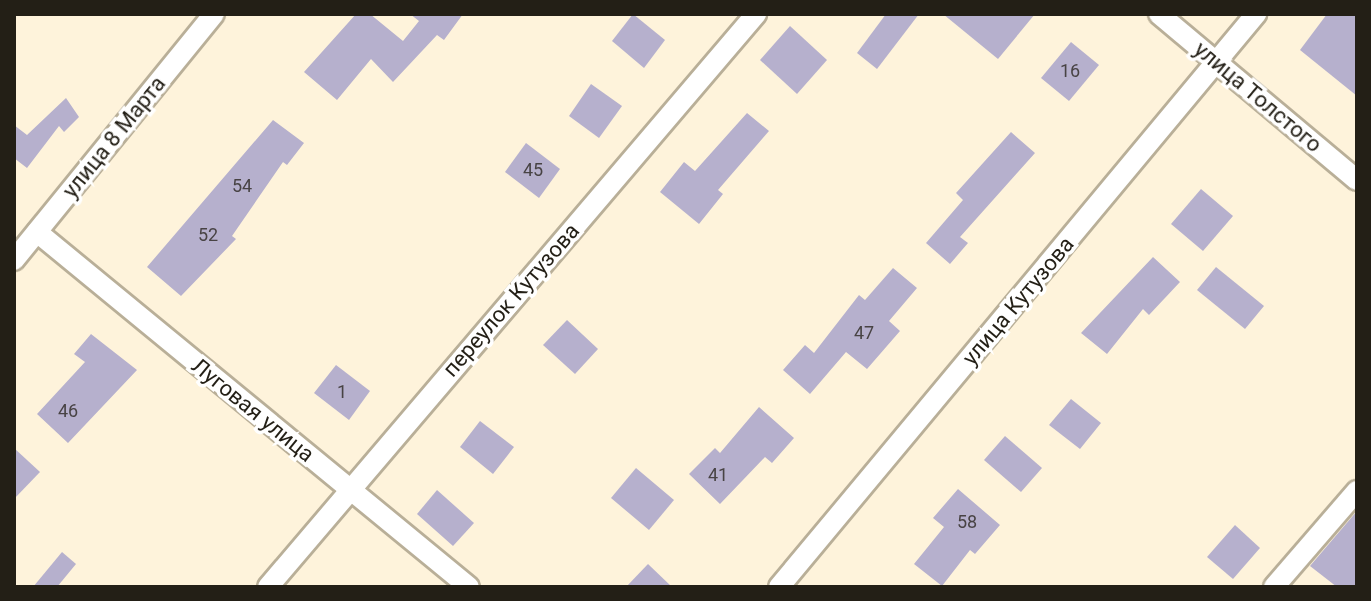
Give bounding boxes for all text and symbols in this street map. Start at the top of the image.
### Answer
street label: улица Толстого [1189,36,1327,158]
house number: 16 [1060,60,1080,82]
street label: улица 8 Марта [57,71,171,203]
house number: 45 [523,159,543,181]
house number: 54 [232,175,252,197]
street label: переулок Кутузова [437,218,585,382]
house number: 52 [198,224,218,246]
street label: улица Кутузова [957,231,1079,371]
house number: 47 [854,322,874,344]
street label: Луговая улица [186,353,320,467]
house number: 1 [337,381,347,403]
house number: 46 [58,400,78,422]
house number: 41 [708,464,728,486]
house number: 58 [957,511,977,533]

